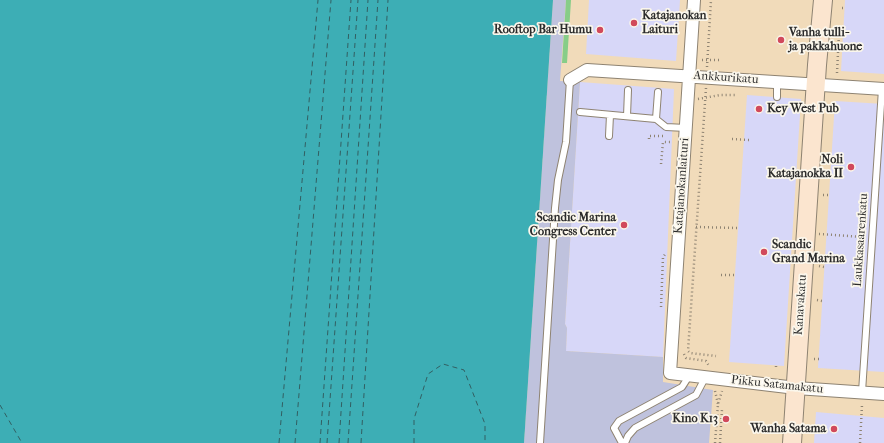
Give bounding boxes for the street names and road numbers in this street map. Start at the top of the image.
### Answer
street label: Ankkurikatu [693,69,759,87]
street label: Katajanokanlaituri [671,137,693,235]
street label: Laukkasaarenkatu [851,193,871,287]
street label: Kanavakatu [792,274,810,336]
street label: Pikku Satamakatu [730,373,824,397]

